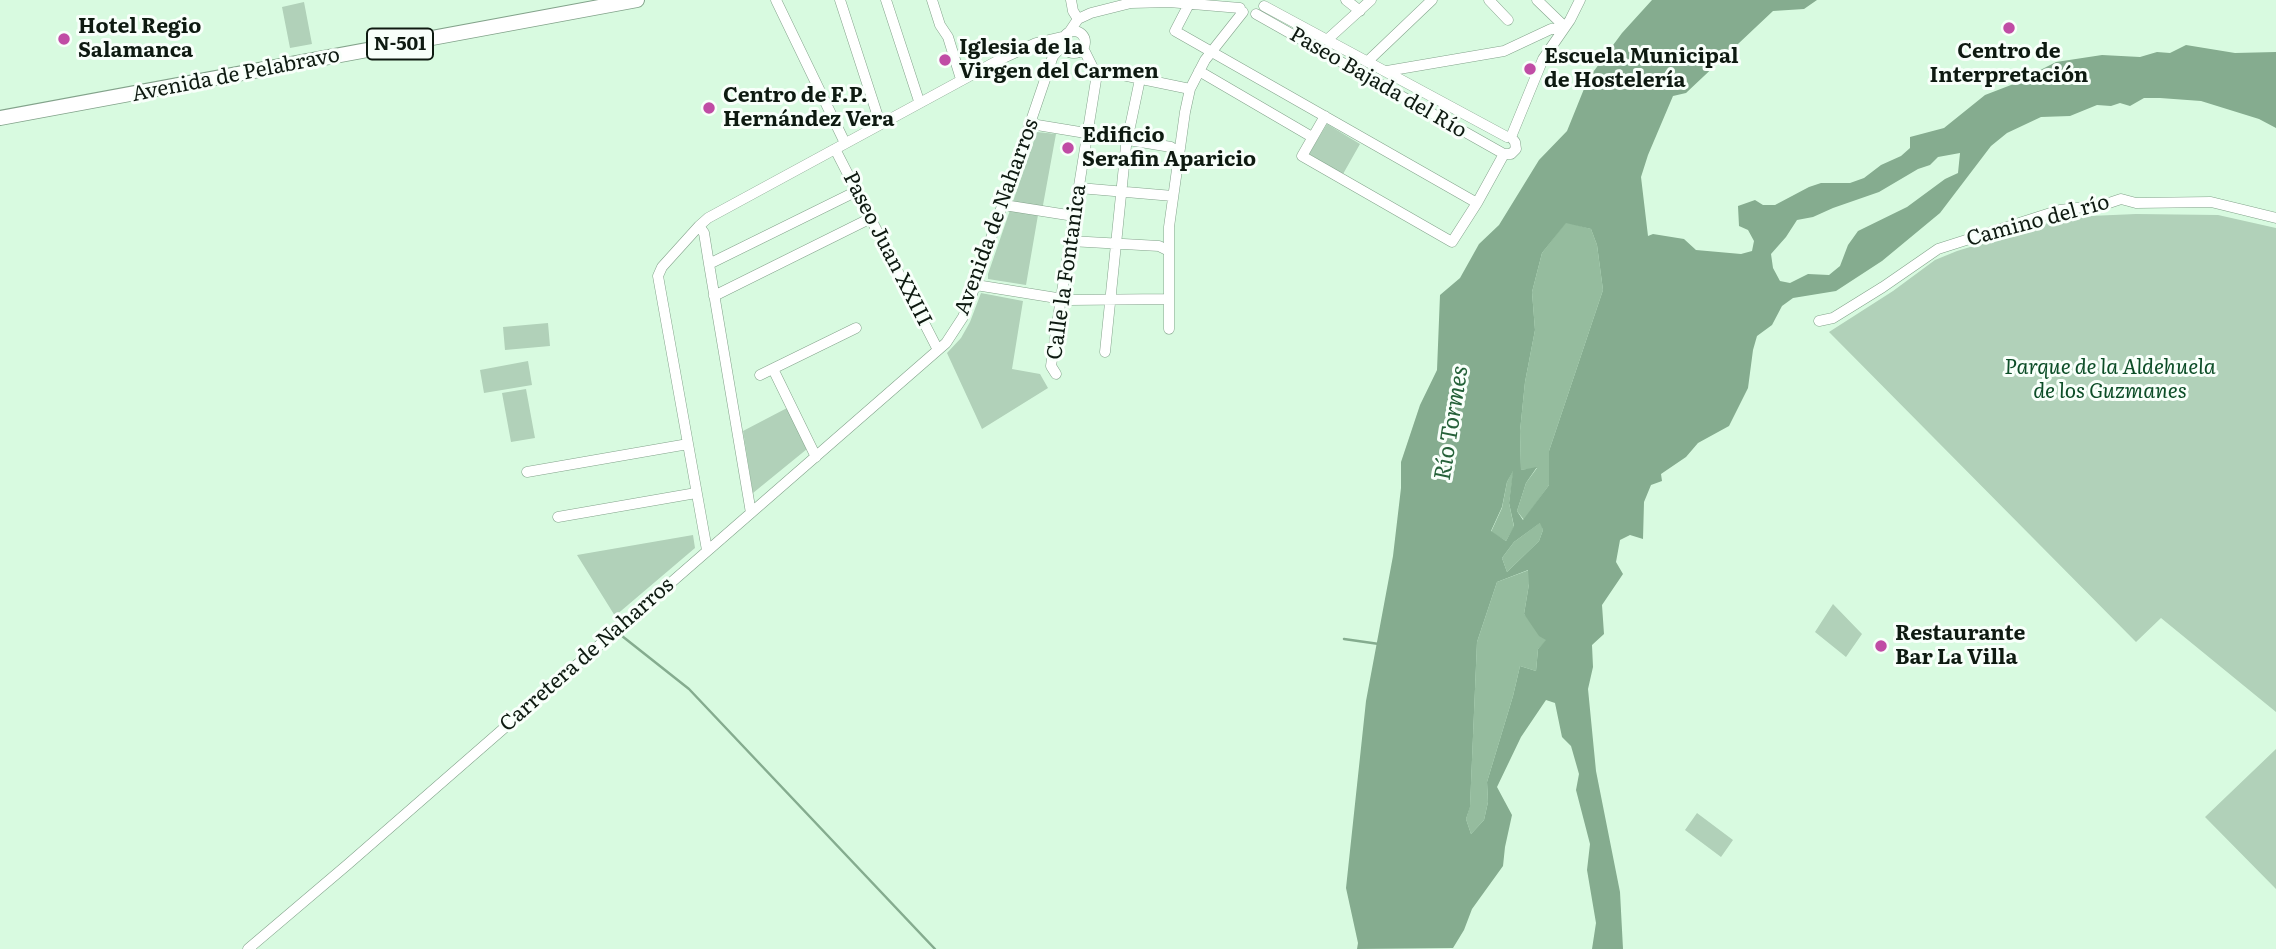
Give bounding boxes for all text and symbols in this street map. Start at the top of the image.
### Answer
place label: Hotel Regio Salamanca [78,14,201,64]
marker: Centro de Interpretación [2001,20,2017,36]
street label: Paseo Bajada del Río [1285,22,1471,144]
road number: N-501 [367,28,433,60]
marker: Hotel Regio Salamanca [56,31,72,47]
place label: Iglesia de la Virgen del Carmen [959,35,1159,85]
place label: Centro de Interpretación [1930,39,2088,89]
street label: Avenida de Pelabravo [130,42,342,108]
place label: Escuela Municipal de Hostelería [1544,44,1739,94]
marker: Iglesia de la Virgen del Carmen [937,52,953,68]
marker: Escuela Municipal de Hostelería [1522,61,1538,77]
place label: Centro de F.P. Hernández Vera [723,83,894,133]
marker: Centro de F.P. Hernández Vera [701,100,717,116]
street label: Avenida de Naharros [950,115,1044,319]
place label: Edificio Serafin Aparicio [1082,123,1256,173]
marker: Edificio Serafin Aparicio [1060,140,1076,156]
street label: Paseo Juan XXIII [837,168,937,330]
street label: Calle la Fontanica [1042,183,1092,361]
street label: Camino del río [1964,190,2112,252]
park label: Parque de la Aldehuela de los Guzmanes [2004,355,2216,405]
water label: Río Tormes [1429,364,1475,482]
street label: Carretera de Naharros [495,573,679,737]
place label: Restaurante Bar La Villa [1895,621,2025,671]
marker: Restaurante Bar La Villa [1873,638,1889,654]

